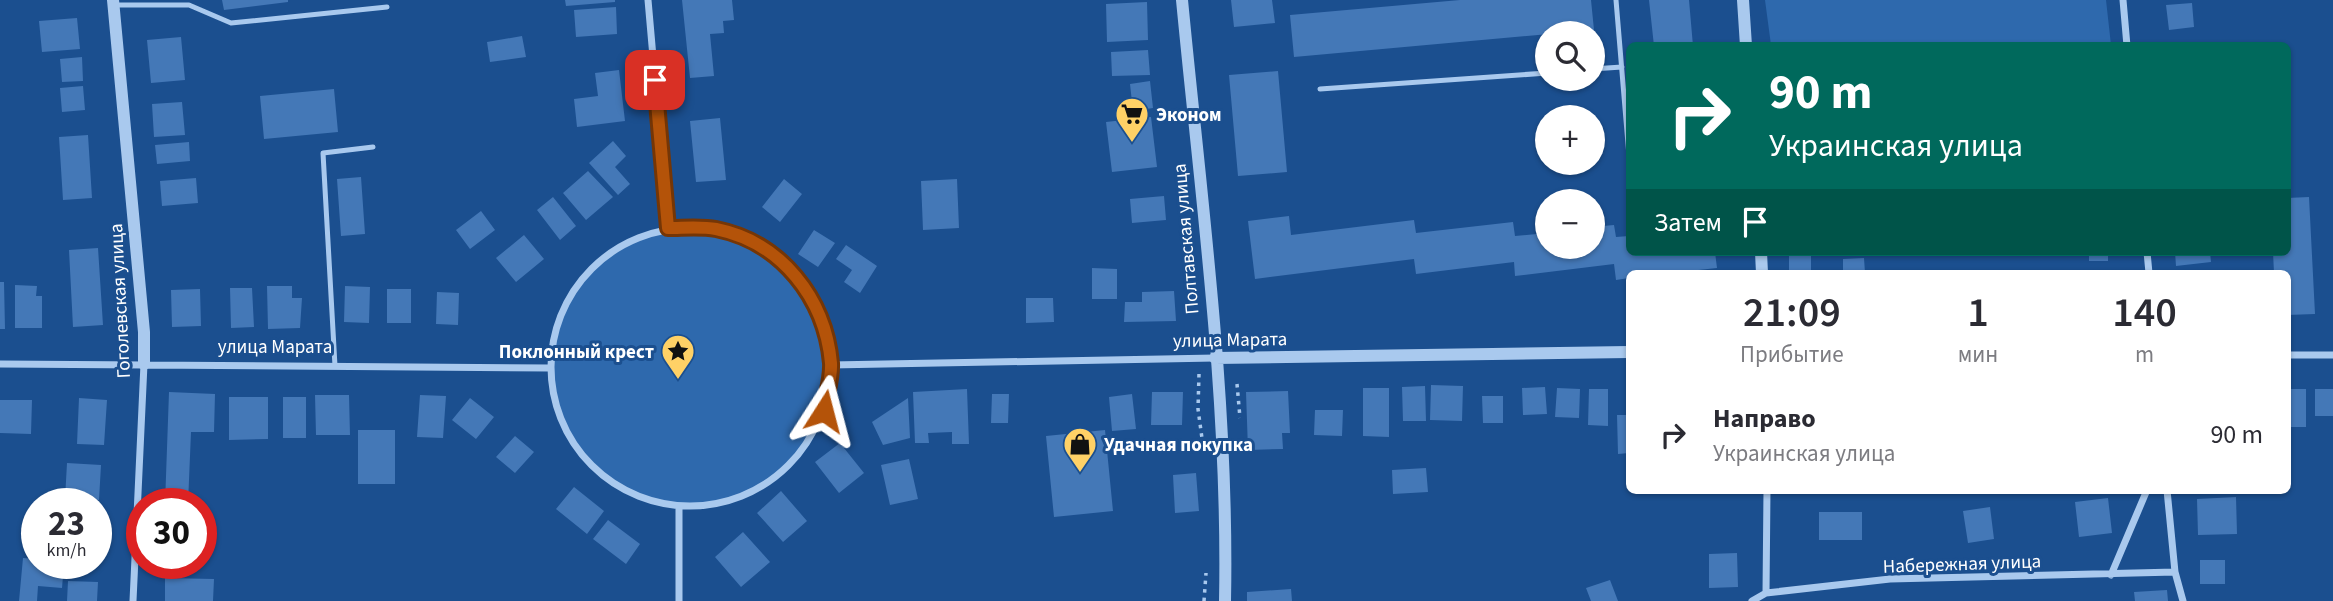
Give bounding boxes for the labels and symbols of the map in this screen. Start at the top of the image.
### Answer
pin [625,50,685,110]
supermarket icon: Эконом [1113,95,1151,144]
place label: Эконом [1156,102,1222,129]
street label: Полтавская улица [1166,162,1207,315]
street label: Гоголевская улица [103,223,138,379]
street label: улица Марата [1173,326,1288,355]
place icon: Поклонный крест [659,332,697,381]
street label: улица Марата [218,334,332,361]
place label: Поклонный крест [499,339,654,366]
position arrow [787,374,861,448]
shop icon: Удачная покупка [1061,425,1099,474]
place label: Удачная покупка [1104,432,1253,459]
speed limit sign: 30 [126,488,217,579]
street label: Набережная улица [1882,548,2042,581]

